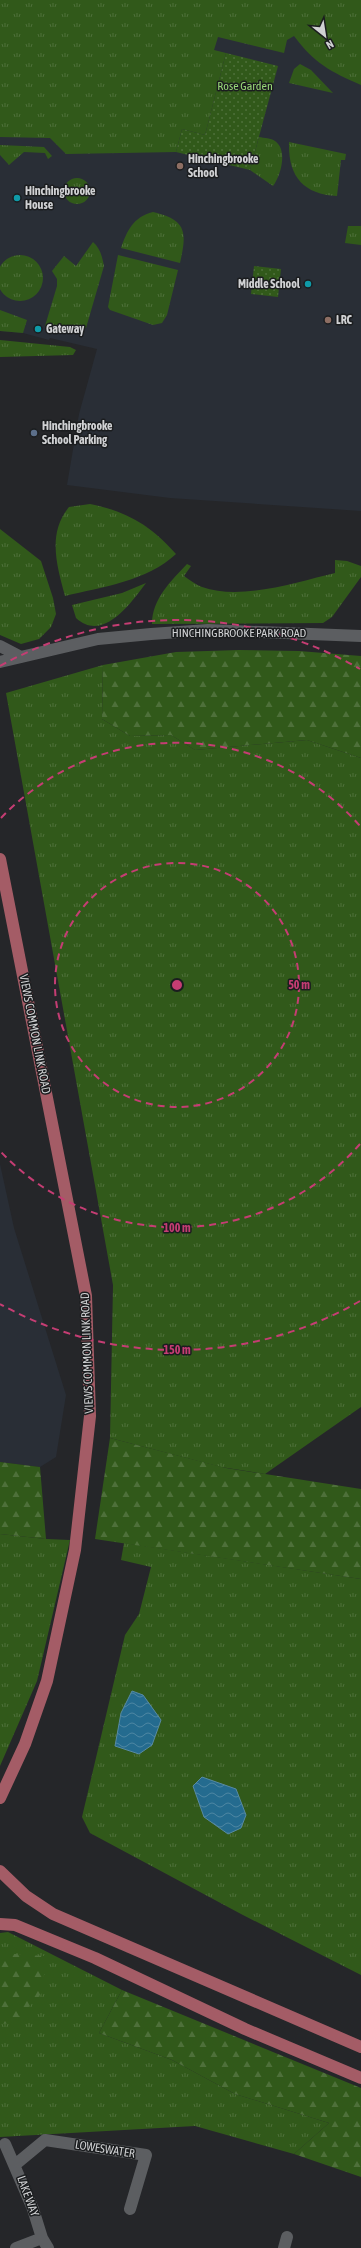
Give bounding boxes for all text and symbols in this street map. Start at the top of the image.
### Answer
north arrow [305,16,345,56]
text: N [324,38,336,51]
park label: Rose Garden [217,79,273,93]
place label: Hinchingbrooke School [188,152,259,180]
marker: Hinchingbrooke School [175,161,185,171]
place label: Hinchingbrooke House [25,184,96,212]
marker: Hinchingbrooke House [12,193,22,203]
place label: Middle School [238,277,301,291]
marker: Middle School [303,279,313,289]
place label: LRC [336,313,353,327]
marker: LRC [323,315,333,325]
place label: Gateway [46,322,84,336]
marker: Gateway [33,324,43,334]
place label: Hinchingbrooke School Parking [42,419,113,447]
marker: Hinchingbrooke School Parking [29,428,39,438]
street label: HINCHINGBROOKE PARK ROAD [172,626,307,640]
street label: VIEWS COMMON LINK ROAD [17,973,53,1095]
centre of rings [170,978,184,992]
text: 50 m [288,978,310,992]
text: 100 m [163,1221,191,1235]
street label: VIEWS COMMON LINK ROAD [78,1292,96,1414]
text: 150 m [163,1343,191,1357]
street label: LOWESWATER [74,2137,136,2161]
street label: LAKE WAY [14,2174,42,2219]

